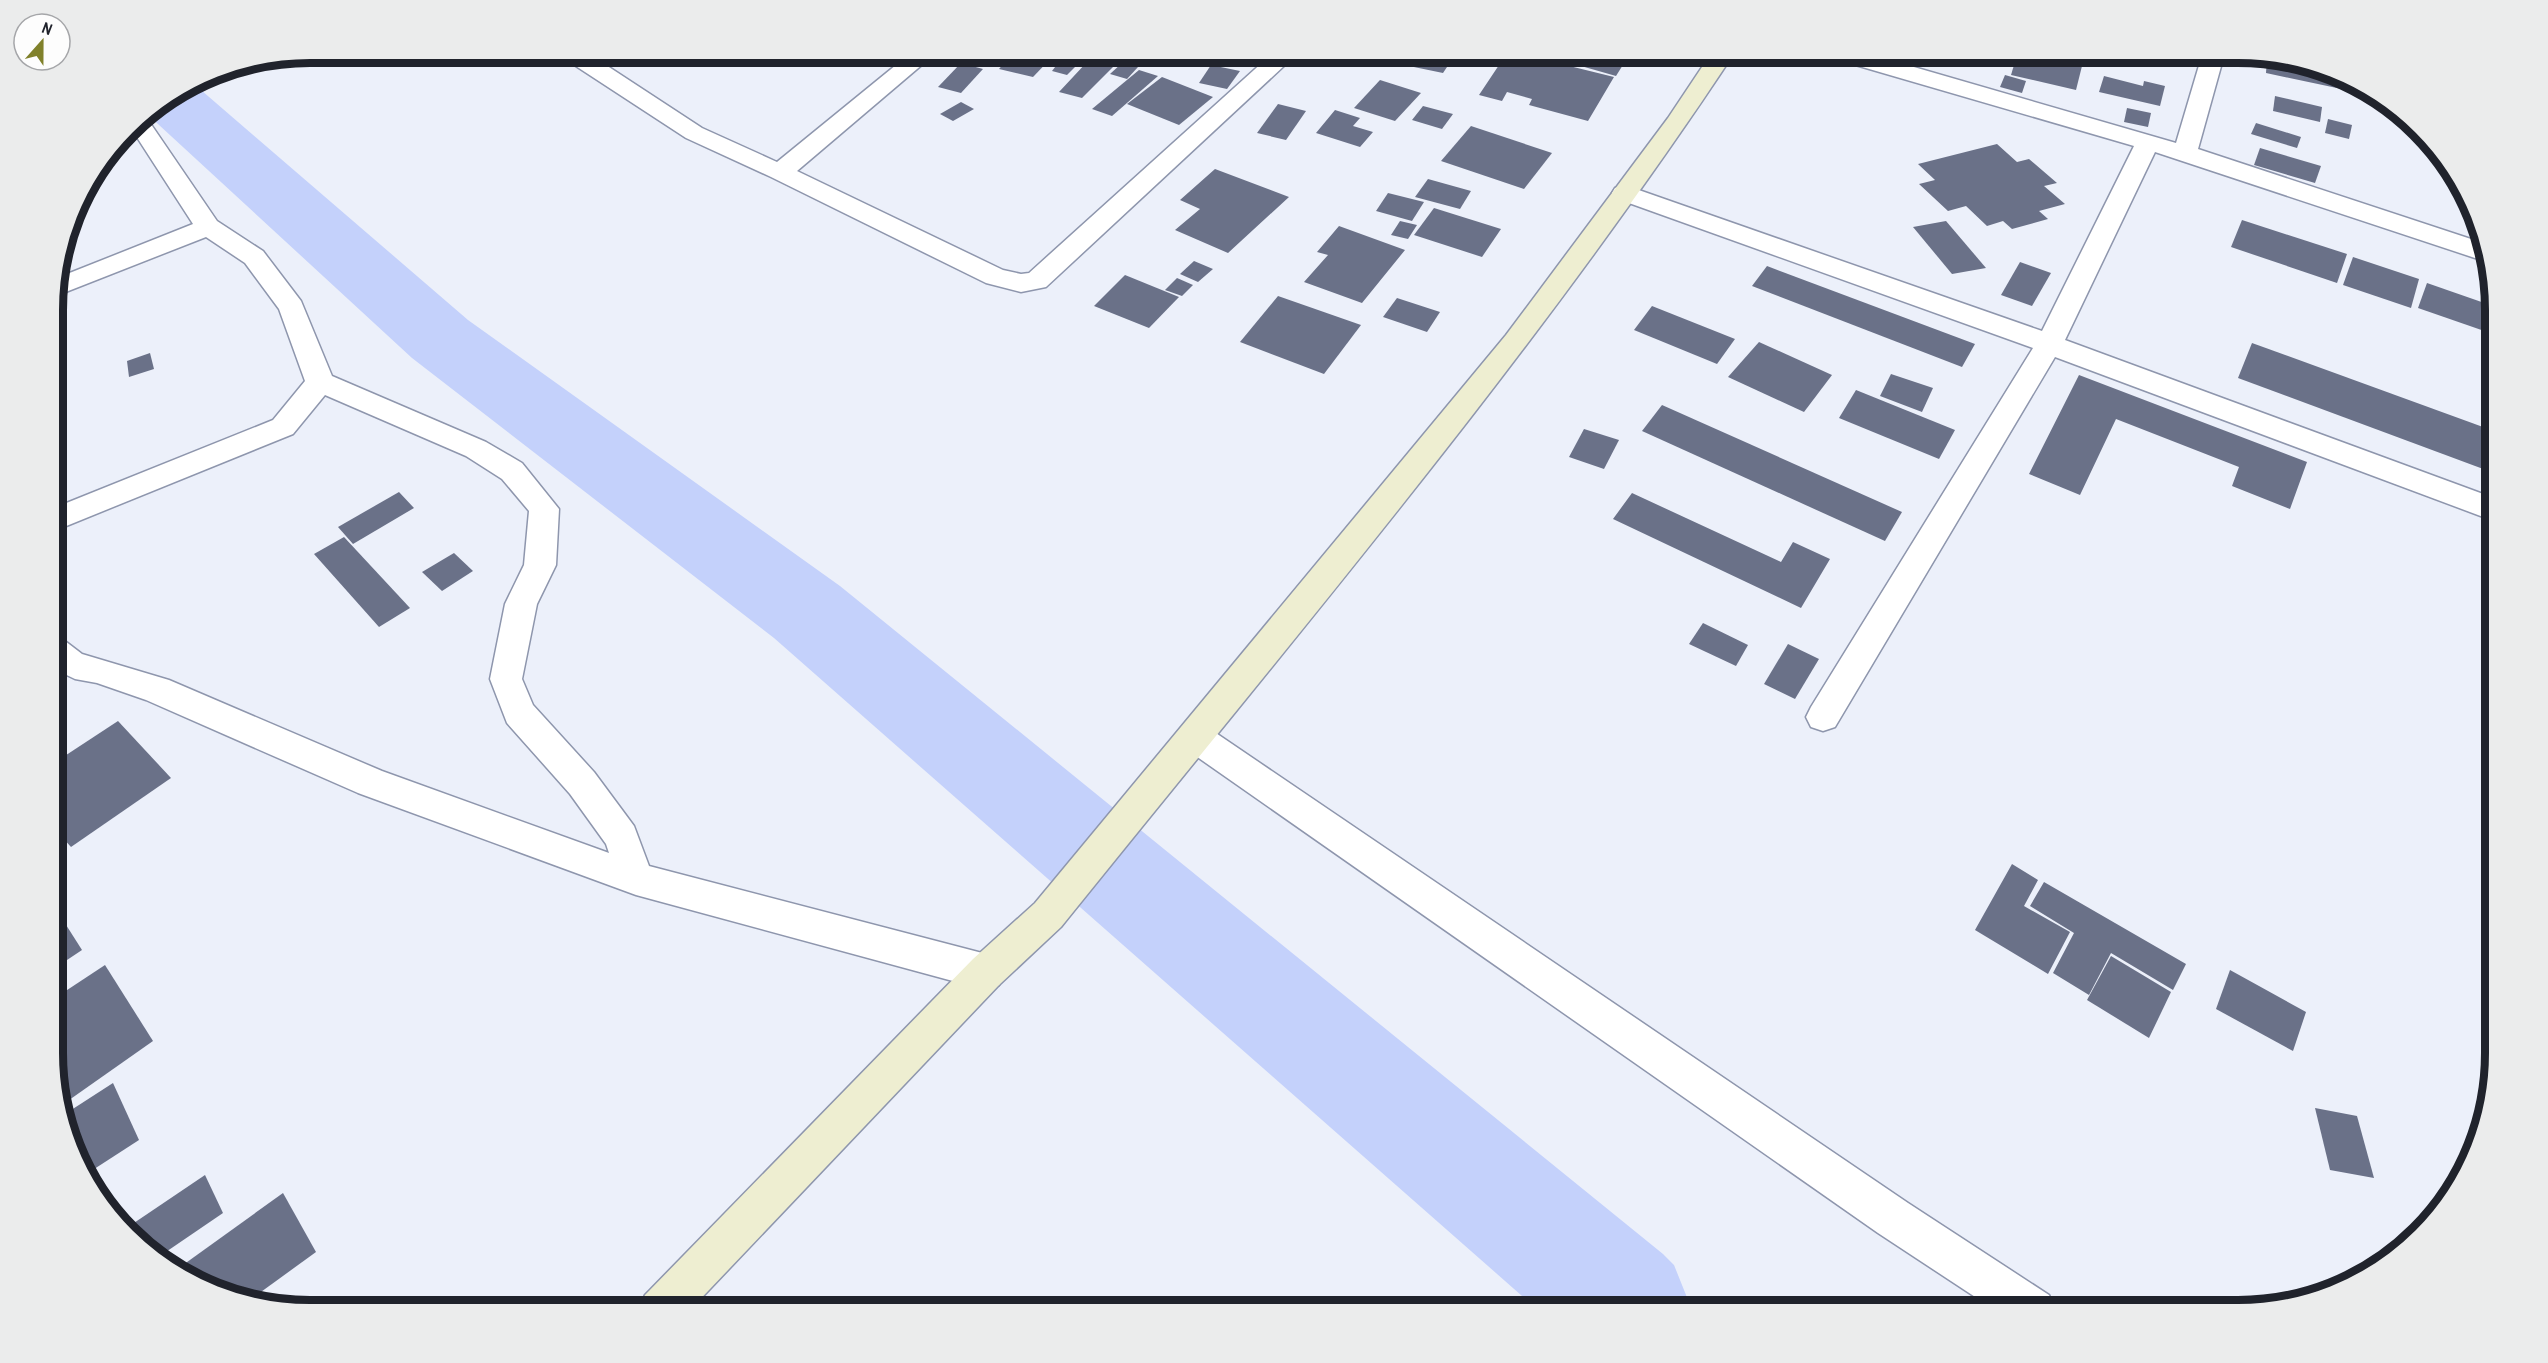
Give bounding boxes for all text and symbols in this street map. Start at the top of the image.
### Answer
north arrow [12,12,72,72]
text: N [39,16,56,40]

